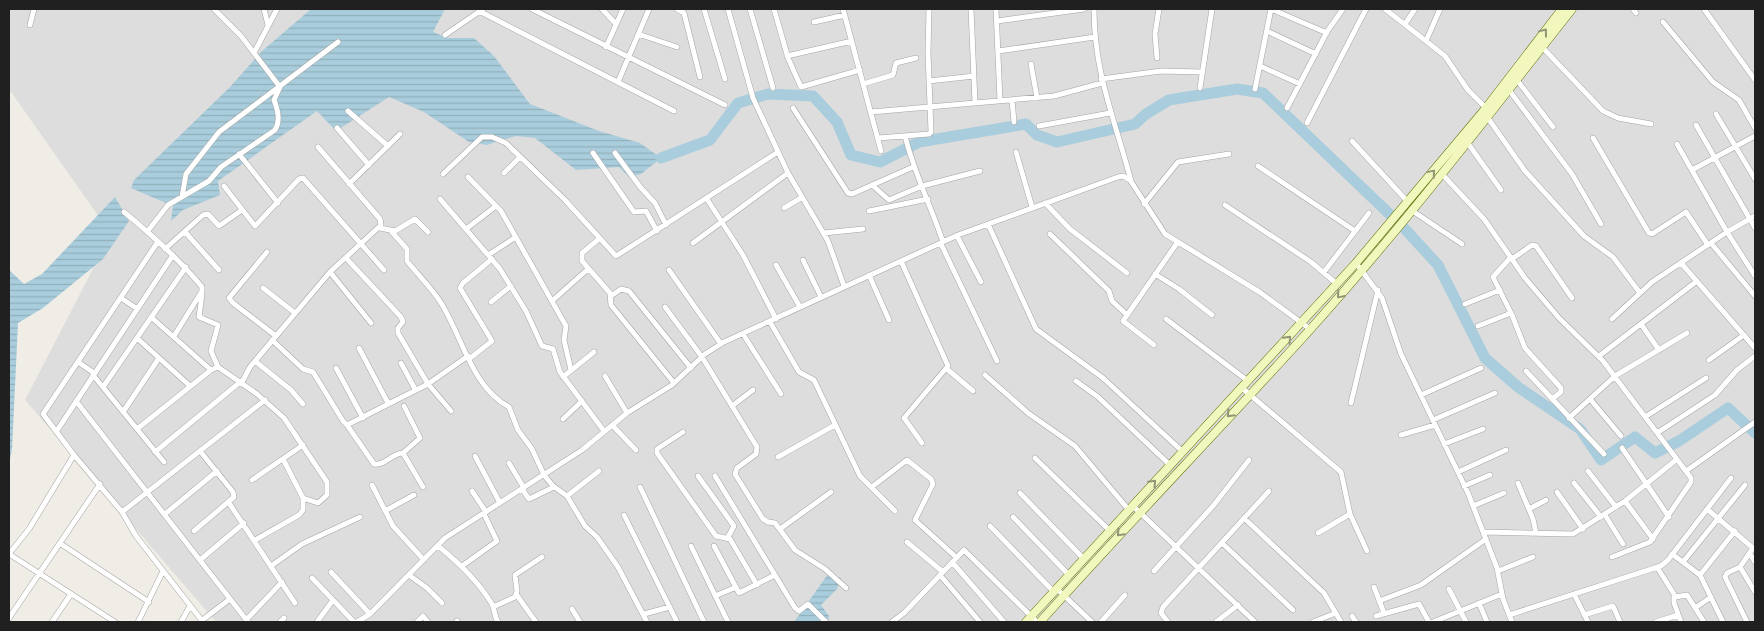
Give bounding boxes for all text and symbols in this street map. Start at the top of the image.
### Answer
one-way arrow [1538,28,1547,38]
one-way arrow [1426,170,1434,179]
one-way arrow [1337,289,1346,298]
one-way arrow [1282,335,1291,344]
one-way arrow [1227,408,1236,417]
one-way arrow [1147,480,1156,489]
one-way arrow [1117,528,1126,537]

